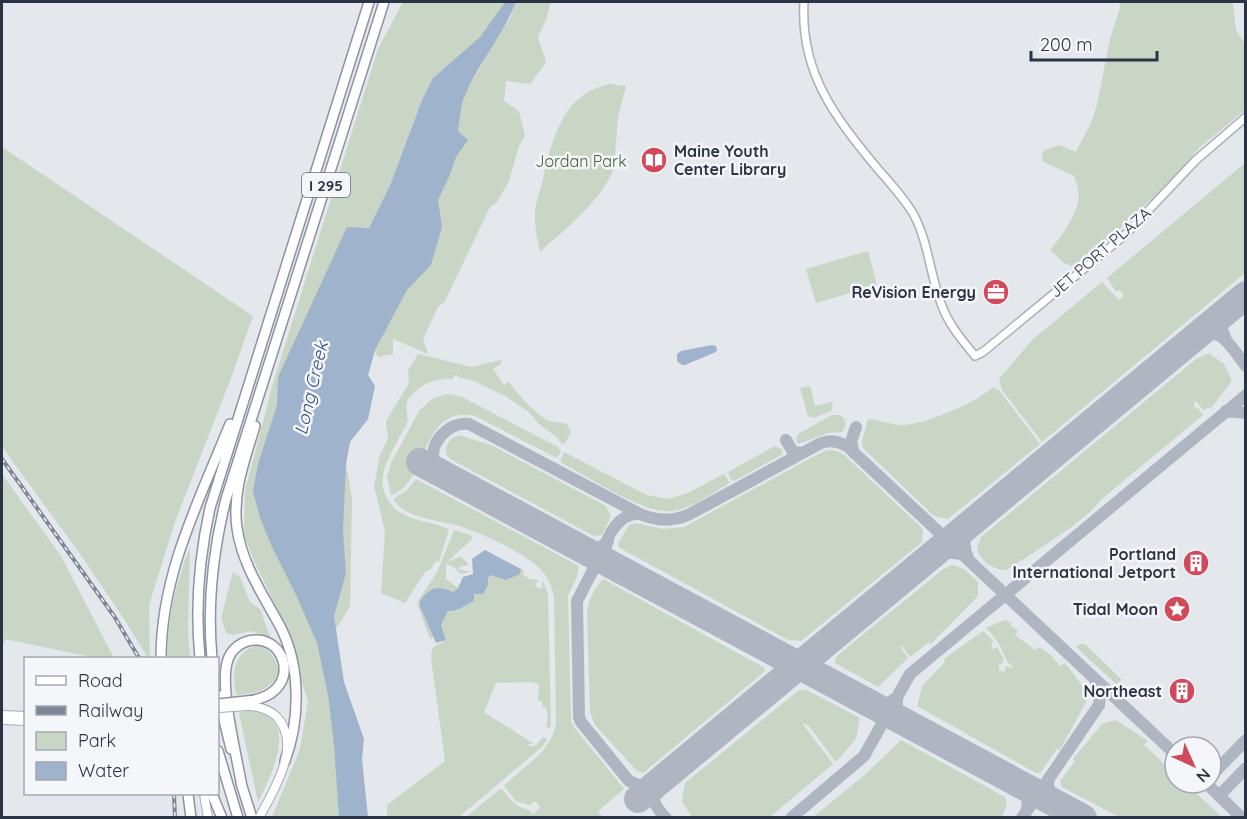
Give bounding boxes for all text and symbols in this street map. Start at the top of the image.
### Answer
scale bar [1031,24,1157,62]
text: 200 m [1040,33,1093,56]
place label: Maine Youth Center Library [674,141,786,179]
library icon: Maine Youth Center Library [639,145,669,175]
park label: Jordan Park [535,151,627,171]
road number: I 295 [302,173,350,197]
street label: JET PORT PLAZA [1045,203,1155,301]
office icon: ReVision Energy [981,277,1011,307]
place label: ReVision Energy [851,282,976,302]
water label: Long Creek [289,338,333,437]
place label: Portland International Jetport [1013,544,1176,582]
building icon: Portland International Jetport [1181,548,1211,578]
place icon: Tidal Moon [1162,594,1192,624]
place label: Tidal Moon [1073,599,1158,619]
legend [24,657,219,795]
text: Road [78,669,123,692]
building icon: Northeast [1167,676,1197,706]
place label: Northeast [1084,681,1162,701]
text: Railway [78,699,144,722]
text: Park [78,729,116,752]
north arrow [1163,735,1223,795]
text: Water [78,759,129,782]
text: N [1192,764,1215,787]

